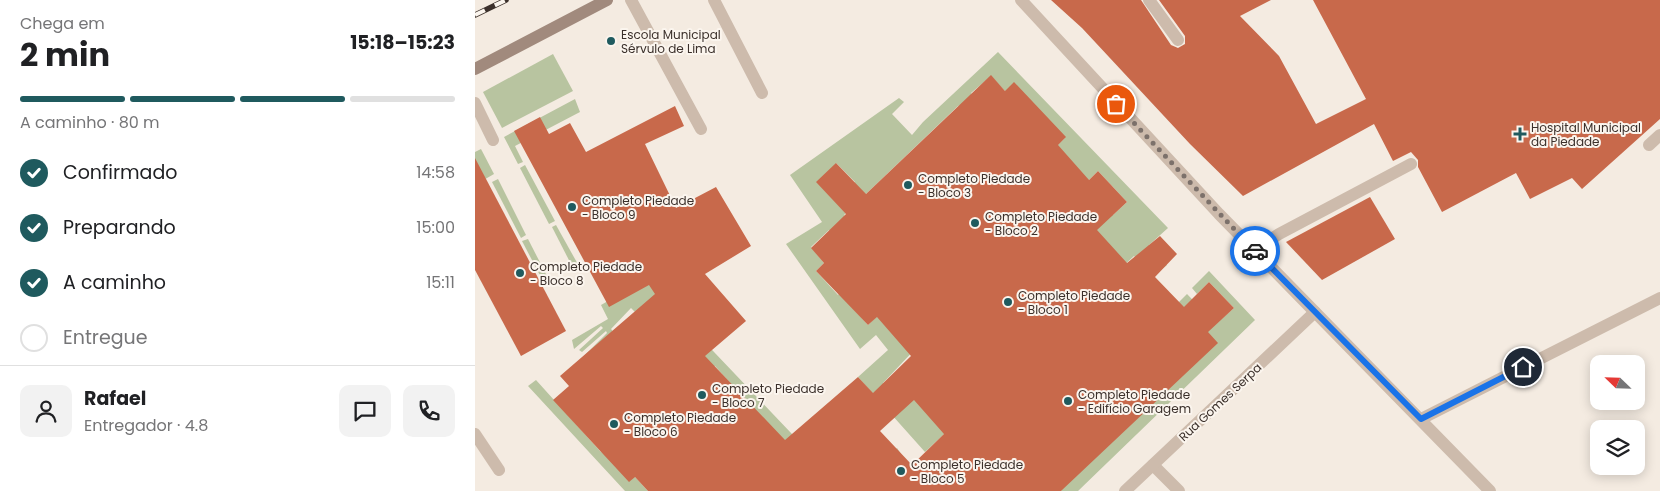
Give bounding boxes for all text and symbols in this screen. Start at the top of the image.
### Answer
text: Chega em [20,12,105,35]
place label: Escola Municipal Sérvulo de Lima [621,26,721,57]
text: 15:18–15:23 [350,29,455,56]
text: 2 min [20,32,110,77]
marker: Escola Municipal Sérvulo de Lima [605,35,617,47]
pin [1095,83,1137,125]
icon: bag [1102,90,1130,118]
text: A caminho · 80 m [20,111,160,134]
place label: Hospital Municipal da Piedade [1531,119,1641,150]
marker: Hospital Municipal da Piedade [1513,127,1527,141]
icon: check [20,159,48,187]
text: Confirmado [63,159,177,186]
text: 14:58 [416,161,455,184]
place label: Completo Piedade - Bloco 3 [918,170,1030,201]
marker: Completo Piedade - Bloco 3 [902,179,914,191]
place label: Completo Piedade - Bloco 9 [582,192,694,223]
marker: Completo Piedade - Bloco 9 [566,201,578,213]
place label: Completo Piedade - Bloco 2 [985,208,1097,239]
icon: check [20,214,48,242]
text: Preparando [63,214,176,241]
text: 15:00 [416,216,455,239]
marker: Completo Piedade - Bloco 2 [969,217,981,229]
courier [1230,226,1280,276]
icon: car [1241,237,1269,265]
place label: Completo Piedade - Bloco 8 [530,258,642,289]
marker: Completo Piedade - Bloco 8 [514,267,526,279]
icon: check [20,269,48,297]
text: A caminho [63,269,166,296]
text: 15:11 [426,271,455,294]
place label: Completo Piedade - Bloco 1 [1018,287,1130,318]
marker: Completo Piedade - Bloco 1 [1002,296,1014,308]
text: Entregue [63,324,147,351]
pin [1502,346,1544,388]
icon: home [1509,353,1537,381]
north arrow [1590,355,1645,410]
map controls [1590,355,1645,475]
street label: Rua Gomes Serpa [1175,359,1265,445]
place label: Completo Piedade - Bloco 7 [712,380,824,411]
button: person [20,385,72,437]
text: Rafael [84,385,146,412]
button: chat [339,385,391,437]
button: phone [403,385,455,437]
place label: Completo Piedade - Edifício Garagem [1078,386,1191,417]
marker: Completo Piedade - Bloco 7 [696,389,708,401]
marker: Completo Piedade - Edifício Garagem [1062,395,1074,407]
place label: Completo Piedade - Bloco 6 [624,409,736,440]
text: Entregador · 4.8 [84,414,208,437]
marker: Completo Piedade - Bloco 6 [608,418,620,430]
button: layers [1590,420,1645,475]
place label: Completo Piedade - Bloco 5 [911,456,1023,487]
marker: Completo Piedade - Bloco 5 [895,465,907,477]

